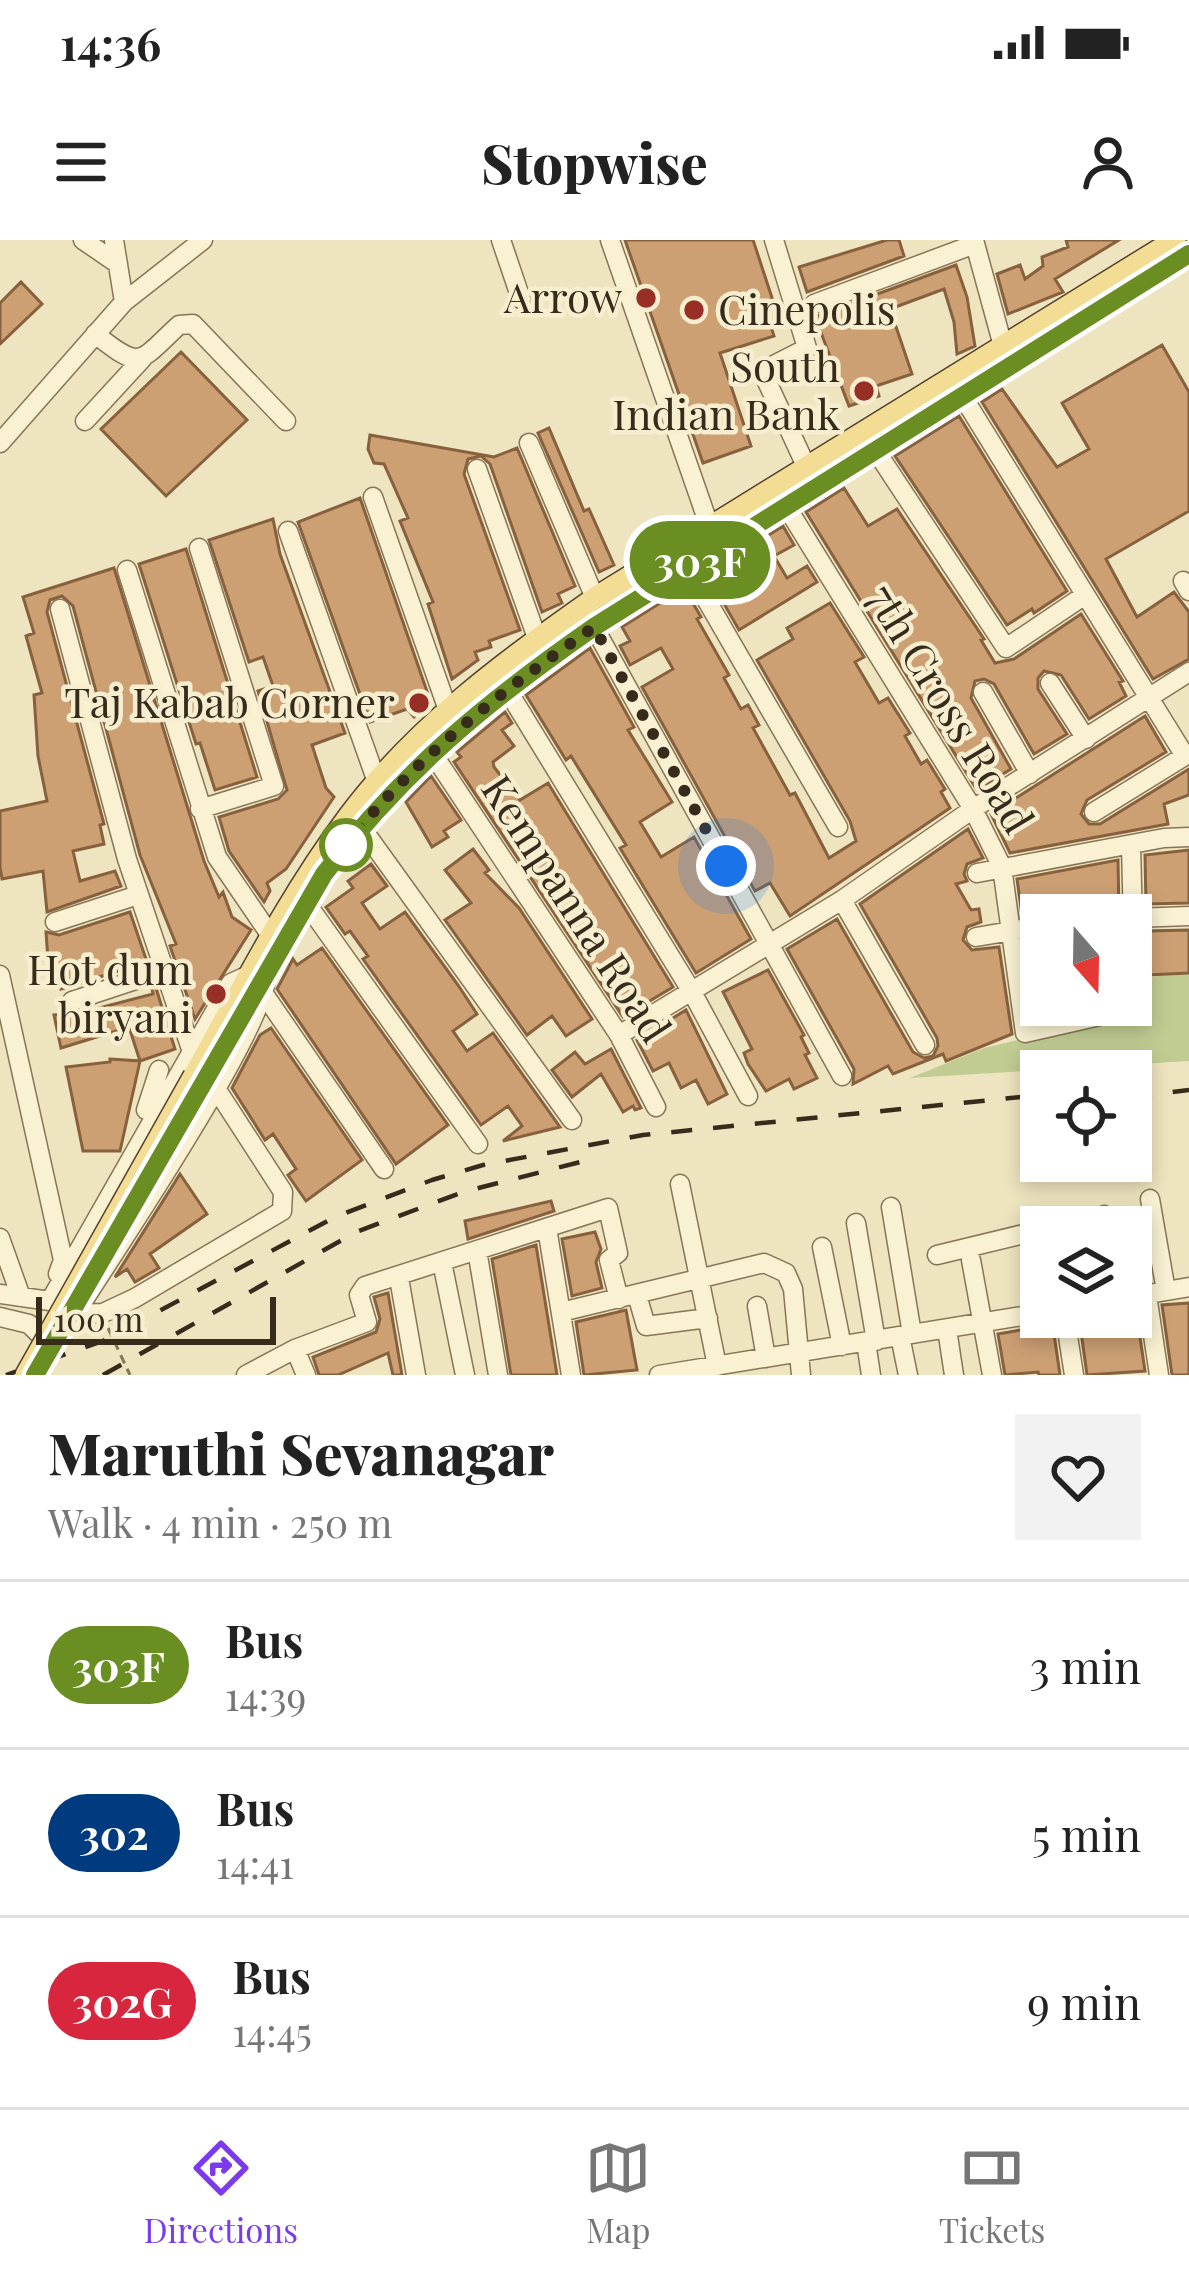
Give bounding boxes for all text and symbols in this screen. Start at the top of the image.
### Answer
text: 14:36 [60,12,161,72]
text: Stopwise [481,126,708,198]
icon: menu [48,129,114,195]
icon: person [1075,129,1141,195]
place label: Arrow [503,268,623,324]
place label: Cinepolis [718,280,896,336]
marker: Arrow [633,285,659,311]
marker: Cinepolis [681,297,707,323]
place label: South Indian Bank [612,337,840,441]
marker: South Indian Bank [851,378,877,404]
line badge: 303F [616,521,784,599]
text: 303F [654,532,746,588]
street label: 7th Cross Road [856,573,1048,843]
place label: Taj Kabab Corner [64,673,395,729]
marker: Taj Kabab Corner [406,690,432,716]
street label: Kempanna Road [470,764,685,1052]
unlabelled marker [321,820,371,870]
your location [696,836,756,896]
north arrow [1020,894,1152,1026]
map controls [1020,894,1152,1338]
place label: Hot dum biryani [27,940,192,1044]
marker: Hot dum biryani [203,981,229,1007]
button: locate [1020,1050,1152,1182]
button: layers [1020,1206,1152,1338]
scale bar [36,1291,276,1344]
text: 100 m [54,1296,143,1340]
text: Maruthi Sevanagar [48,1413,554,1489]
button: heart [1015,1414,1141,1540]
text: Walk · 4 min · 250 m [48,1496,392,1548]
text: Bus [225,1609,303,1669]
text: 3 min [1029,1635,1141,1695]
text: 303F [72,1637,165,1693]
text: 14:39 [225,1669,306,1721]
text: Bus [216,1777,294,1837]
text: 5 min [1032,1803,1141,1863]
text: 302 [79,1805,149,1861]
text: 14:41 [216,1837,294,1889]
text: Bus [232,1945,311,2005]
text: 9 min [1027,1971,1141,2031]
text: 302G [72,1973,172,2029]
text: 14:45 [232,2005,312,2057]
tab: Directions [144,2135,298,2251]
tab: Map [585,2135,651,2251]
tab: Tickets [939,2135,1045,2251]

